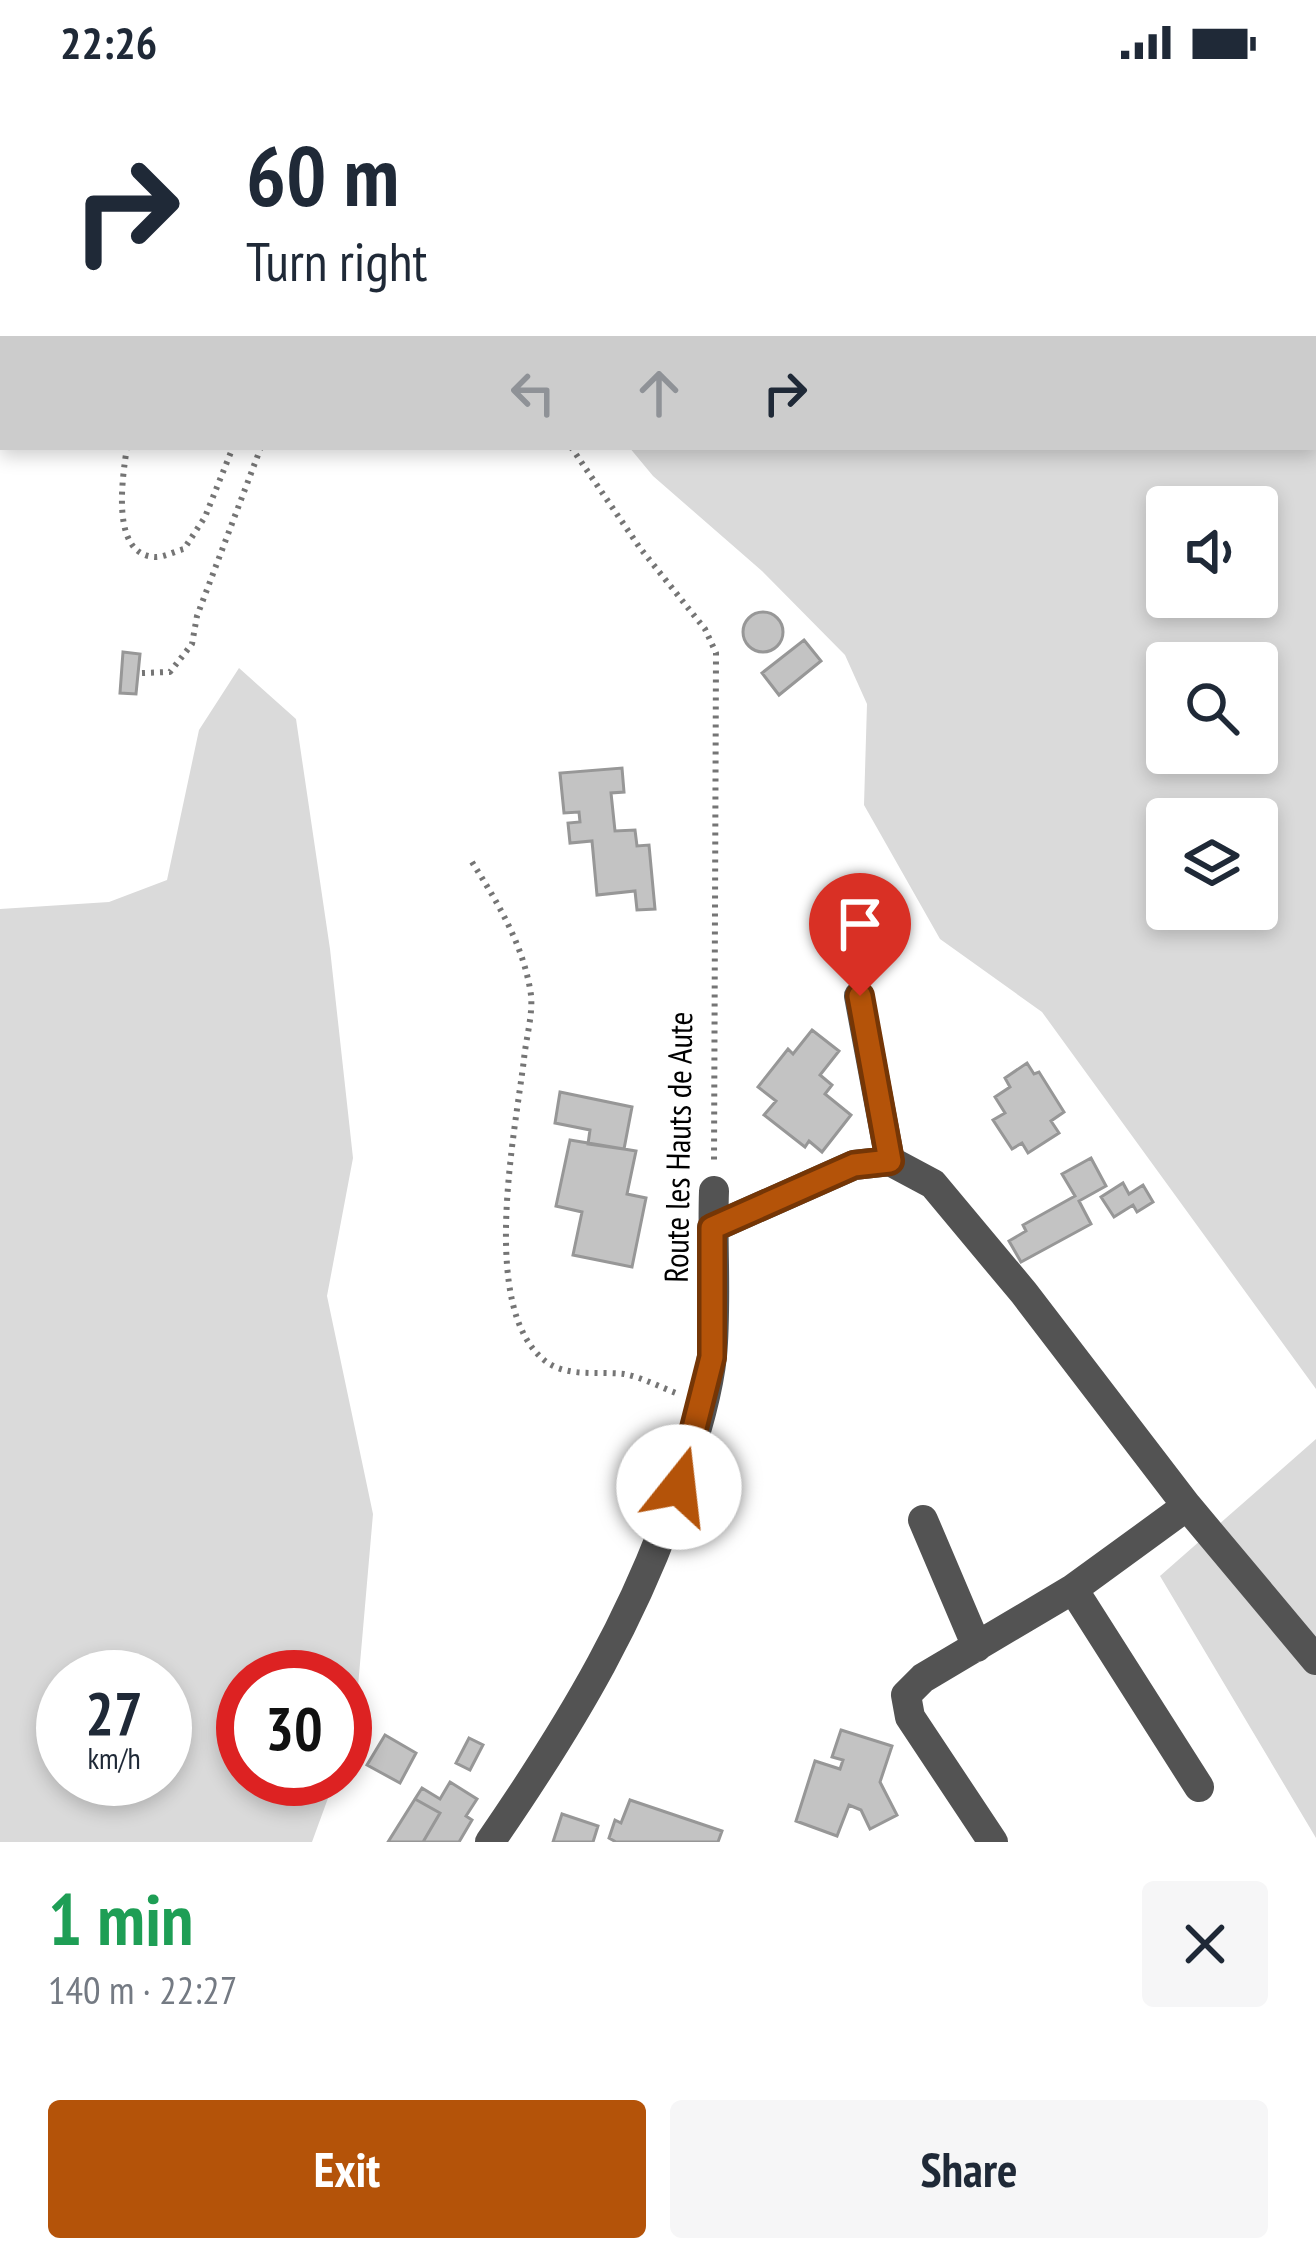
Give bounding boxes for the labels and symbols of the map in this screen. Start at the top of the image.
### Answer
pin [809,873,911,996]
street label: Route les Hauts de Aute [654,1011,701,1283]
position arrow [616,1424,742,1550]
speed limit sign: 30 [216,1650,372,1806]

